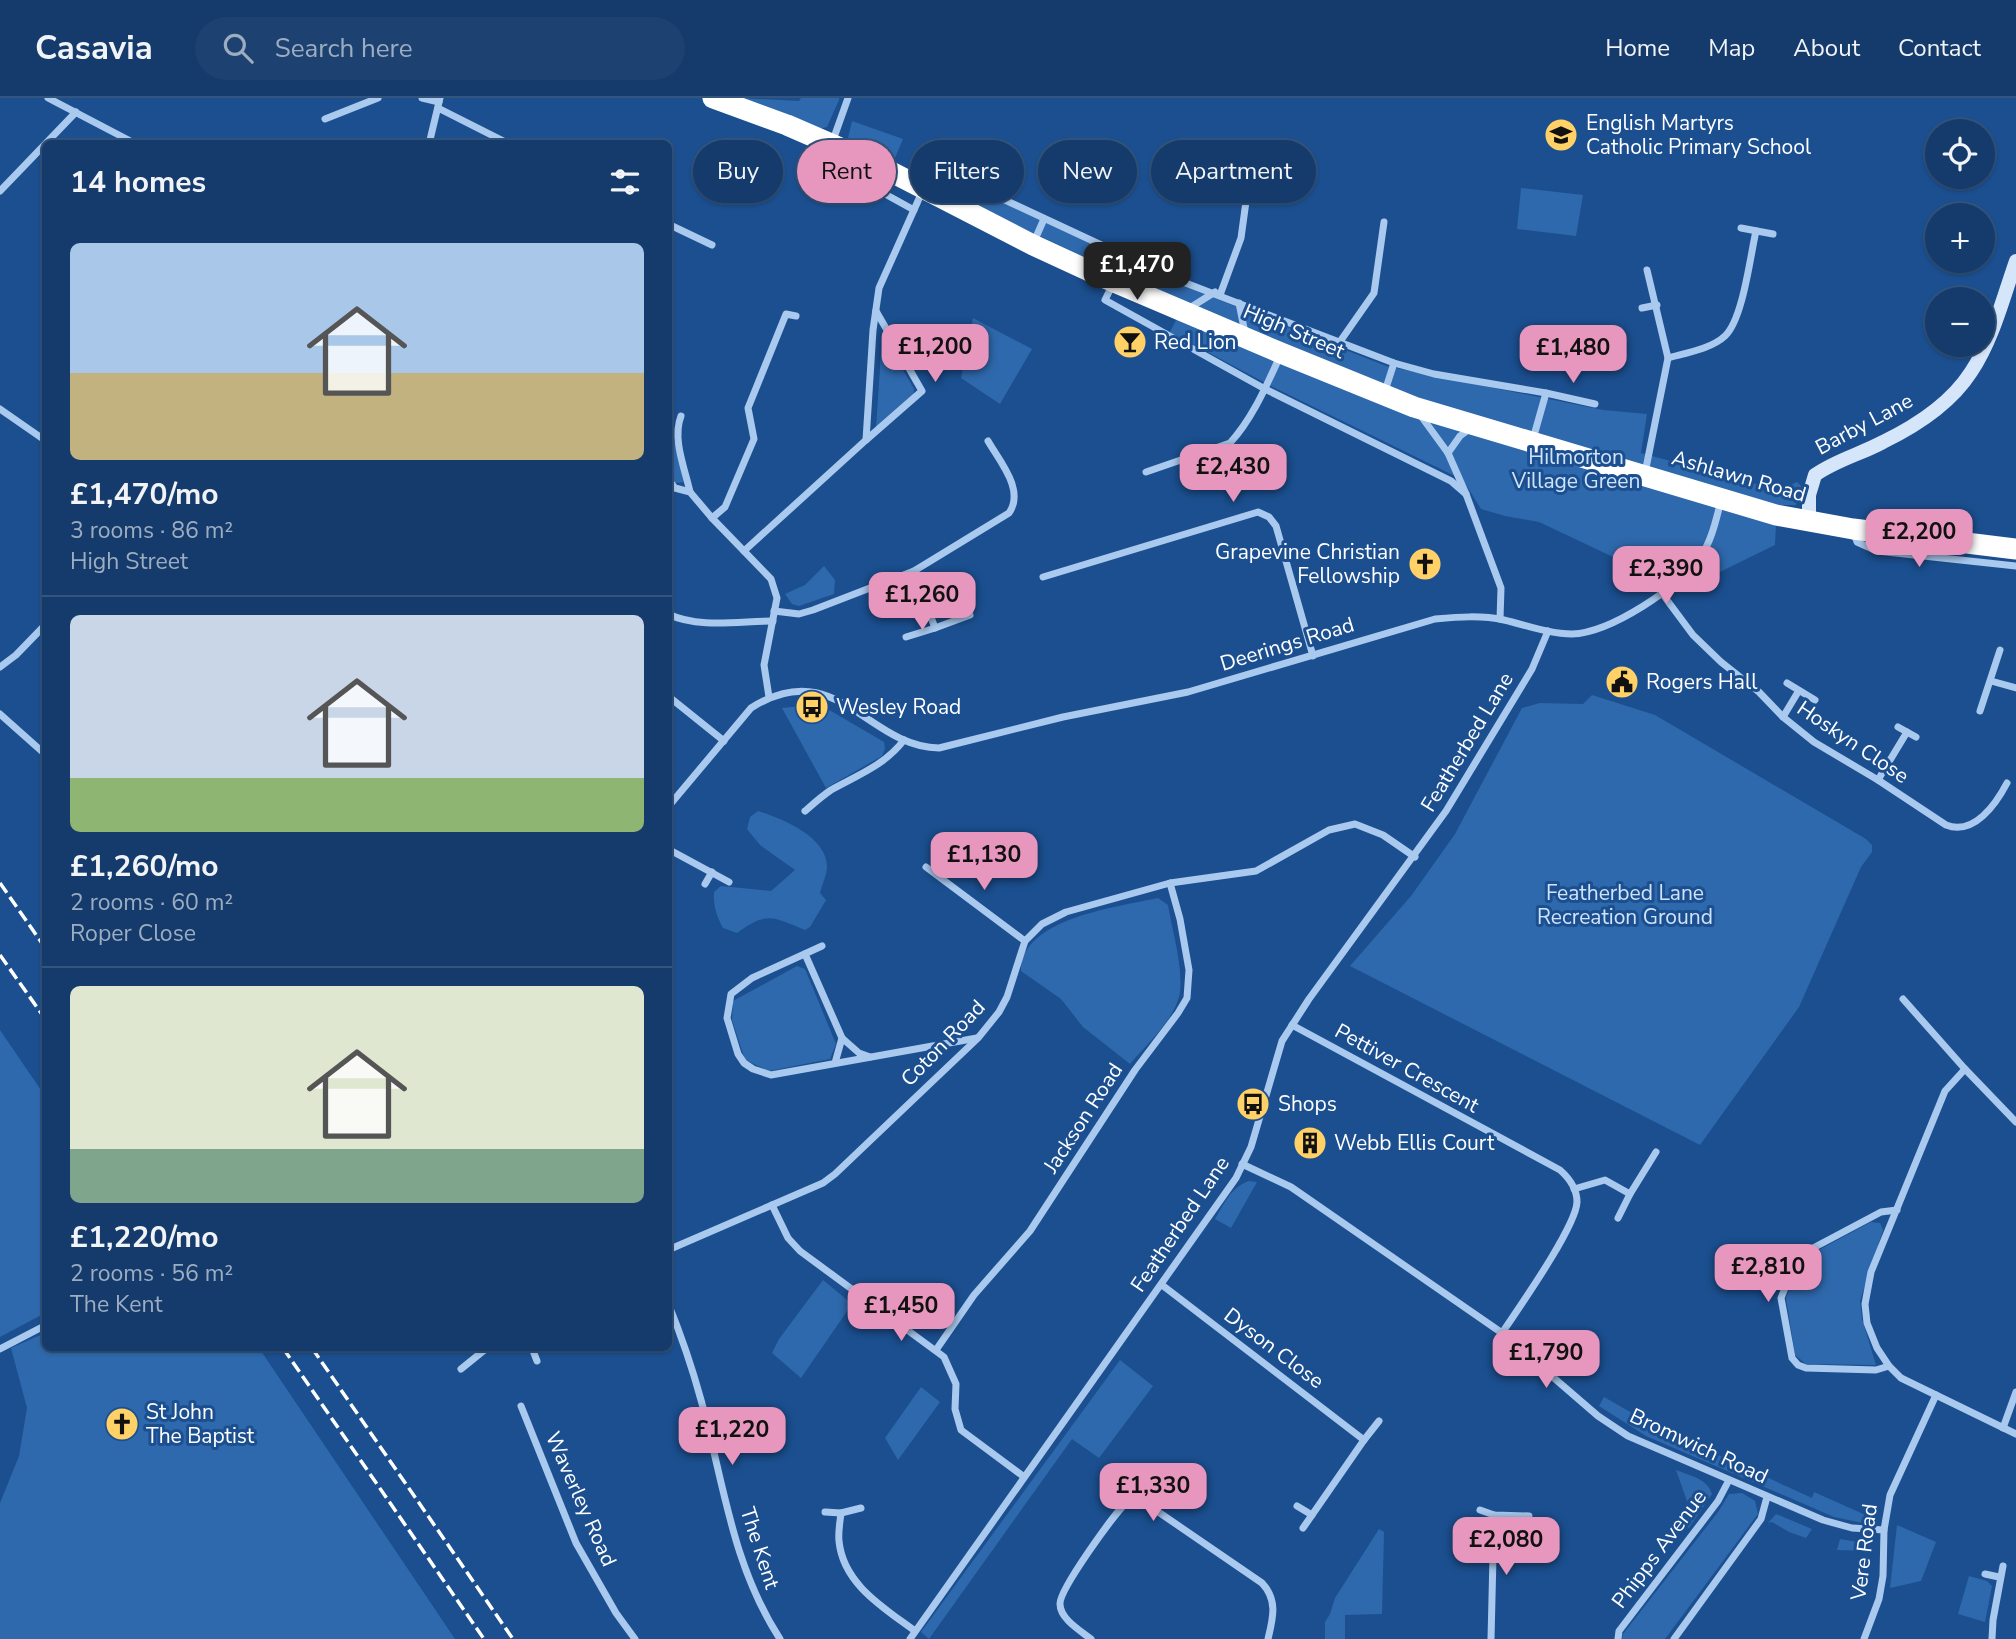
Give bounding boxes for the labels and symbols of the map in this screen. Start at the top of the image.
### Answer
place label: English Martyrs Catholic Primary School [1586,109,1812,161]
school or university icon: English Martyrs Catholic Primary School [1542,116,1580,154]
pin: £1,470 [1080,242,1194,302]
street label: High Street [1239,297,1350,365]
bar icon: Red Lion [1111,323,1149,361]
pin: £1,200 [878,324,992,384]
pin: £1,480 [1516,326,1630,385]
place label: Red Lion [1154,328,1237,356]
street label: Barby Lane [1810,387,1918,461]
park label: Hilmorton Village Green [1511,443,1640,495]
street label: Ashlawn Road [1669,443,1809,509]
pin: £2,430 [1176,444,1290,504]
pin: £2,200 [1862,510,1976,569]
place label: Grapevine Christian Fellowship [1215,538,1400,590]
church icon: Grapevine Christian Fellowship [1406,545,1444,583]
pin: £2,390 [1609,546,1723,606]
pin: £1,260 [865,573,979,632]
street label: Deerings Road [1216,610,1358,678]
public building icon: Rogers Hall [1603,663,1641,701]
street label: Featherbed Lane [1414,667,1520,817]
place label: Rogers Hall [1646,668,1758,696]
bus stop icon: Wesley Road [793,688,831,726]
place label: Wesley Road [836,693,961,721]
street label: Hoskyn Close [1792,694,1914,790]
pin: £1,130 [927,832,1041,892]
park label: Featherbed Lane Recreation Ground [1537,879,1713,931]
street label: Coton Road [895,994,991,1092]
street label: Pettiver Crescent [1330,1017,1485,1120]
street label: Jackson Road [1036,1058,1129,1179]
bus stop icon: Shops [1234,1085,1272,1123]
place label: Shops [1278,1090,1337,1118]
building icon: Webb Ellis Court [1291,1124,1329,1162]
place label: Webb Ellis Court [1334,1129,1495,1157]
street label: Featherbed Lane [1124,1151,1236,1297]
pin: £2,810 [1711,1244,1825,1304]
pin: £1,450 [844,1284,958,1343]
street label: Dyson Close [1218,1301,1330,1395]
pin: £1,790 [1489,1330,1603,1390]
place label: St John The Baptist [146,1398,255,1450]
street label: Bromwich Road [1625,1402,1773,1490]
church icon: St John The Baptist [103,1405,141,1443]
pin: £1,220 [675,1408,789,1467]
street label: Waverley Road [539,1427,623,1571]
pin: £1,330 [1096,1464,1210,1523]
street label: Phipps Avenue [1605,1484,1713,1614]
street label: Vere Road [1844,1502,1884,1603]
street label: The Kent [734,1503,787,1593]
pin: £2,080 [1449,1518,1563,1577]

